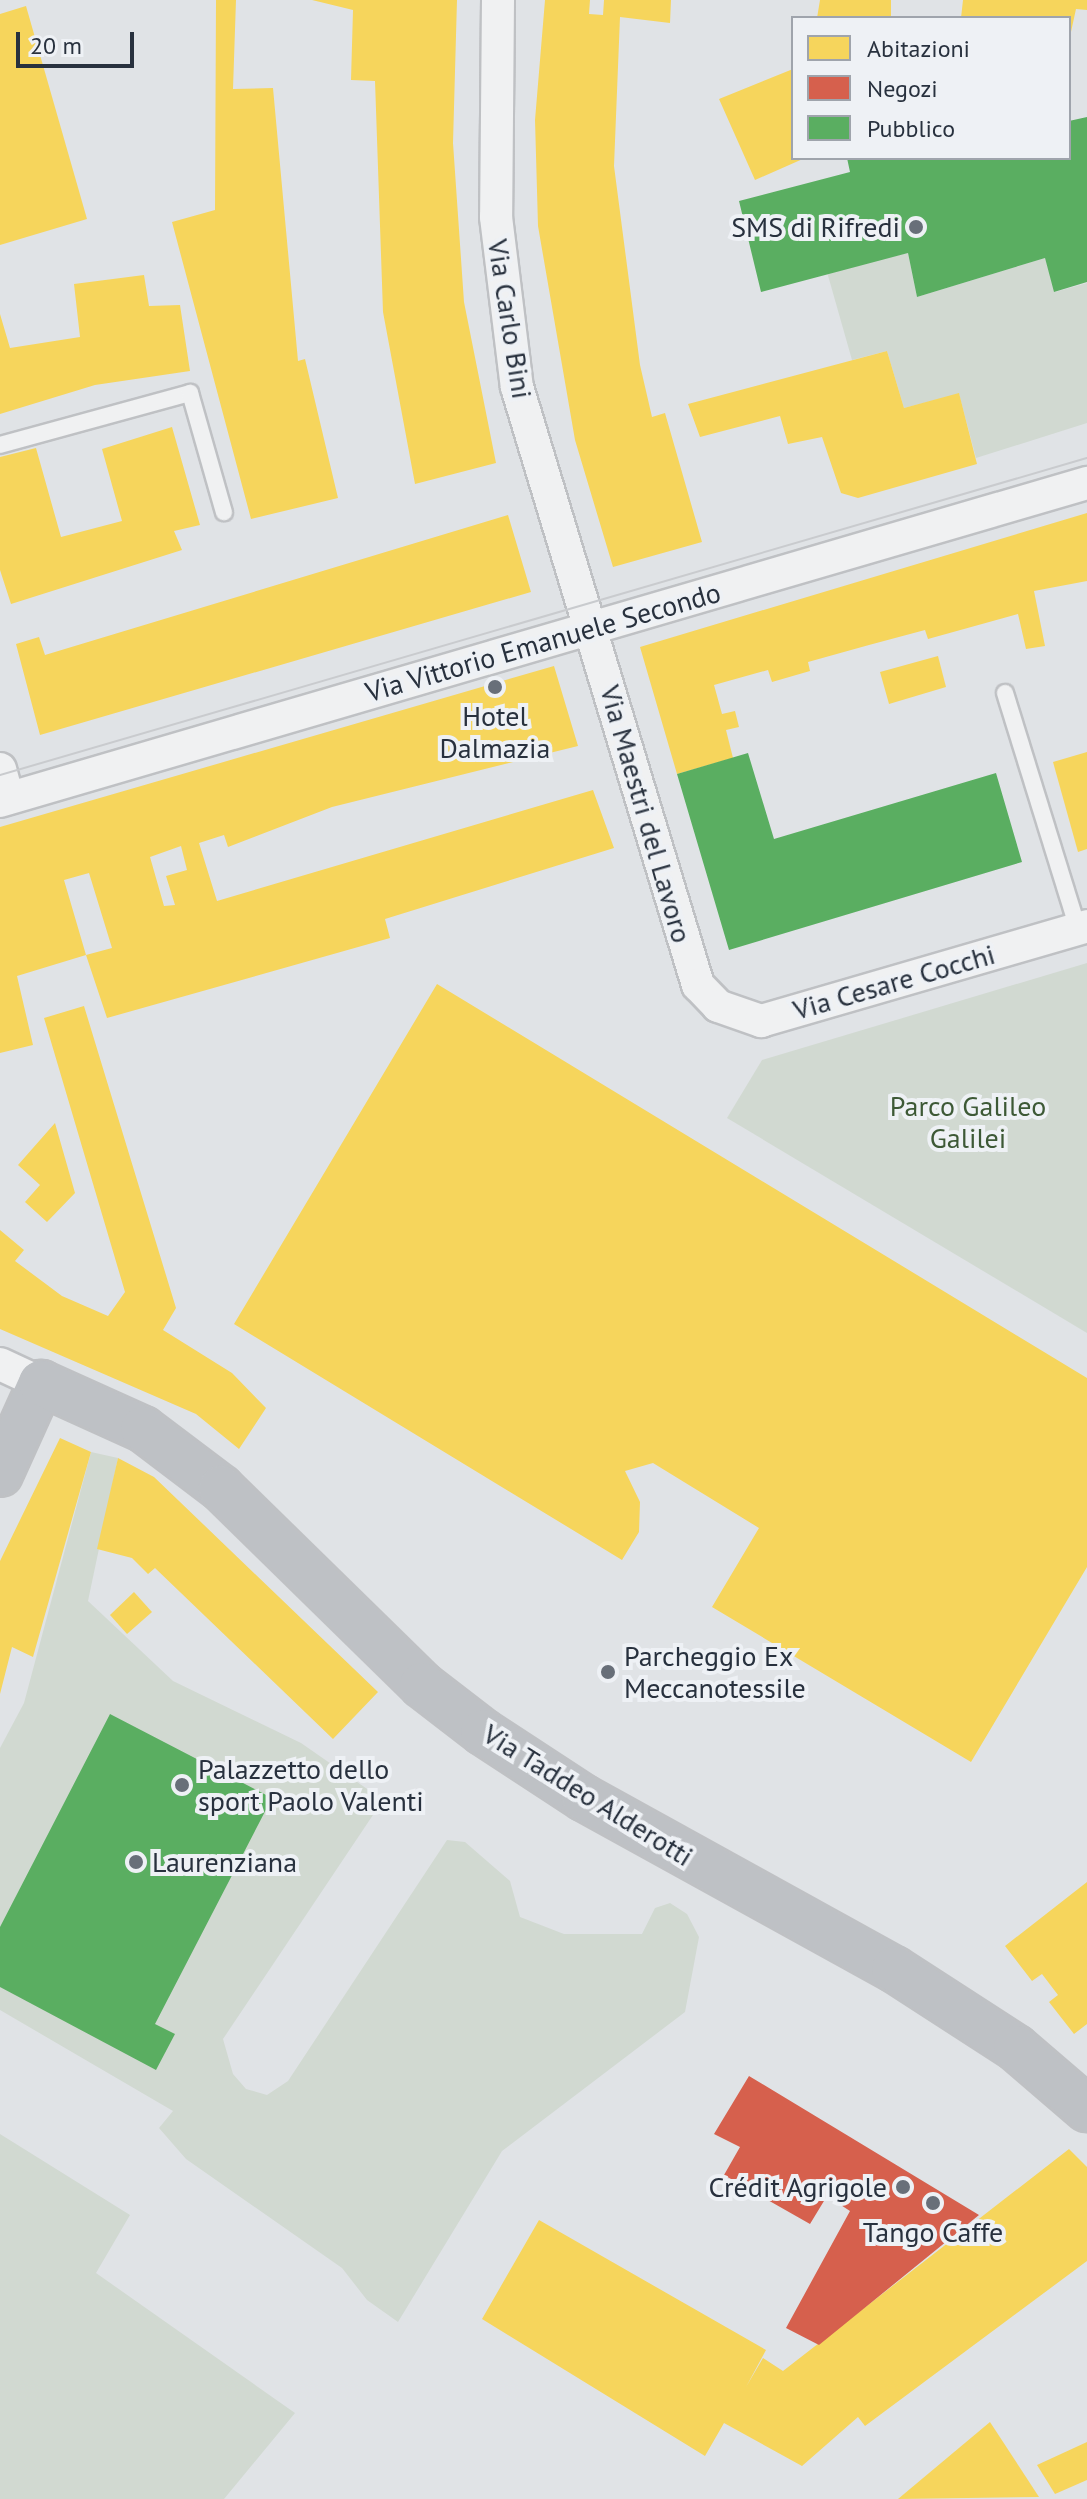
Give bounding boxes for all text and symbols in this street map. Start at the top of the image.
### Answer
scale bar [20,16,138,66]
legend [791,16,1071,160]
text: 20 m [30,30,82,61]
text: Abitazioni [867,33,970,64]
text: Negozi [867,73,938,104]
text: Pubblico [867,113,955,144]
place label: SMS di Rifredi [731,210,900,244]
marker: SMS di Rifredi [907,218,925,236]
street label: Via Carlo Bini [481,237,539,401]
street label: Via Vittorio Emanuele Secondo [361,575,725,709]
marker: Hotel Dalmazia [486,678,504,696]
street label: Via Maestri del Lavoro [593,681,699,947]
place label: Hotel Dalmazia [440,699,550,765]
street label: Via Cesare Cocchi [789,937,999,1027]
park label: Parco Galileo Galilei [890,1089,1046,1155]
place label: Parcheggio Ex Meccanotessile [624,1639,806,1705]
marker: Parcheggio Ex Meccanotessile [599,1663,617,1681]
street label: Via Taddeo Alderotti [476,1716,700,1874]
place label: Palazzetto dello sport Paolo Valenti [198,1752,425,1818]
marker: Palazzetto dello sport Paolo Valenti [173,1776,191,1794]
place label: Laurenziana [152,1845,297,1879]
marker: Laurenziana [127,1853,145,1871]
place label: Crédit Agrigole [708,2170,887,2204]
marker: Crédit Agrigole [894,2178,912,2196]
marker: Tango Caffe [924,2194,942,2212]
place label: Tango Caffe [863,2215,1003,2249]

